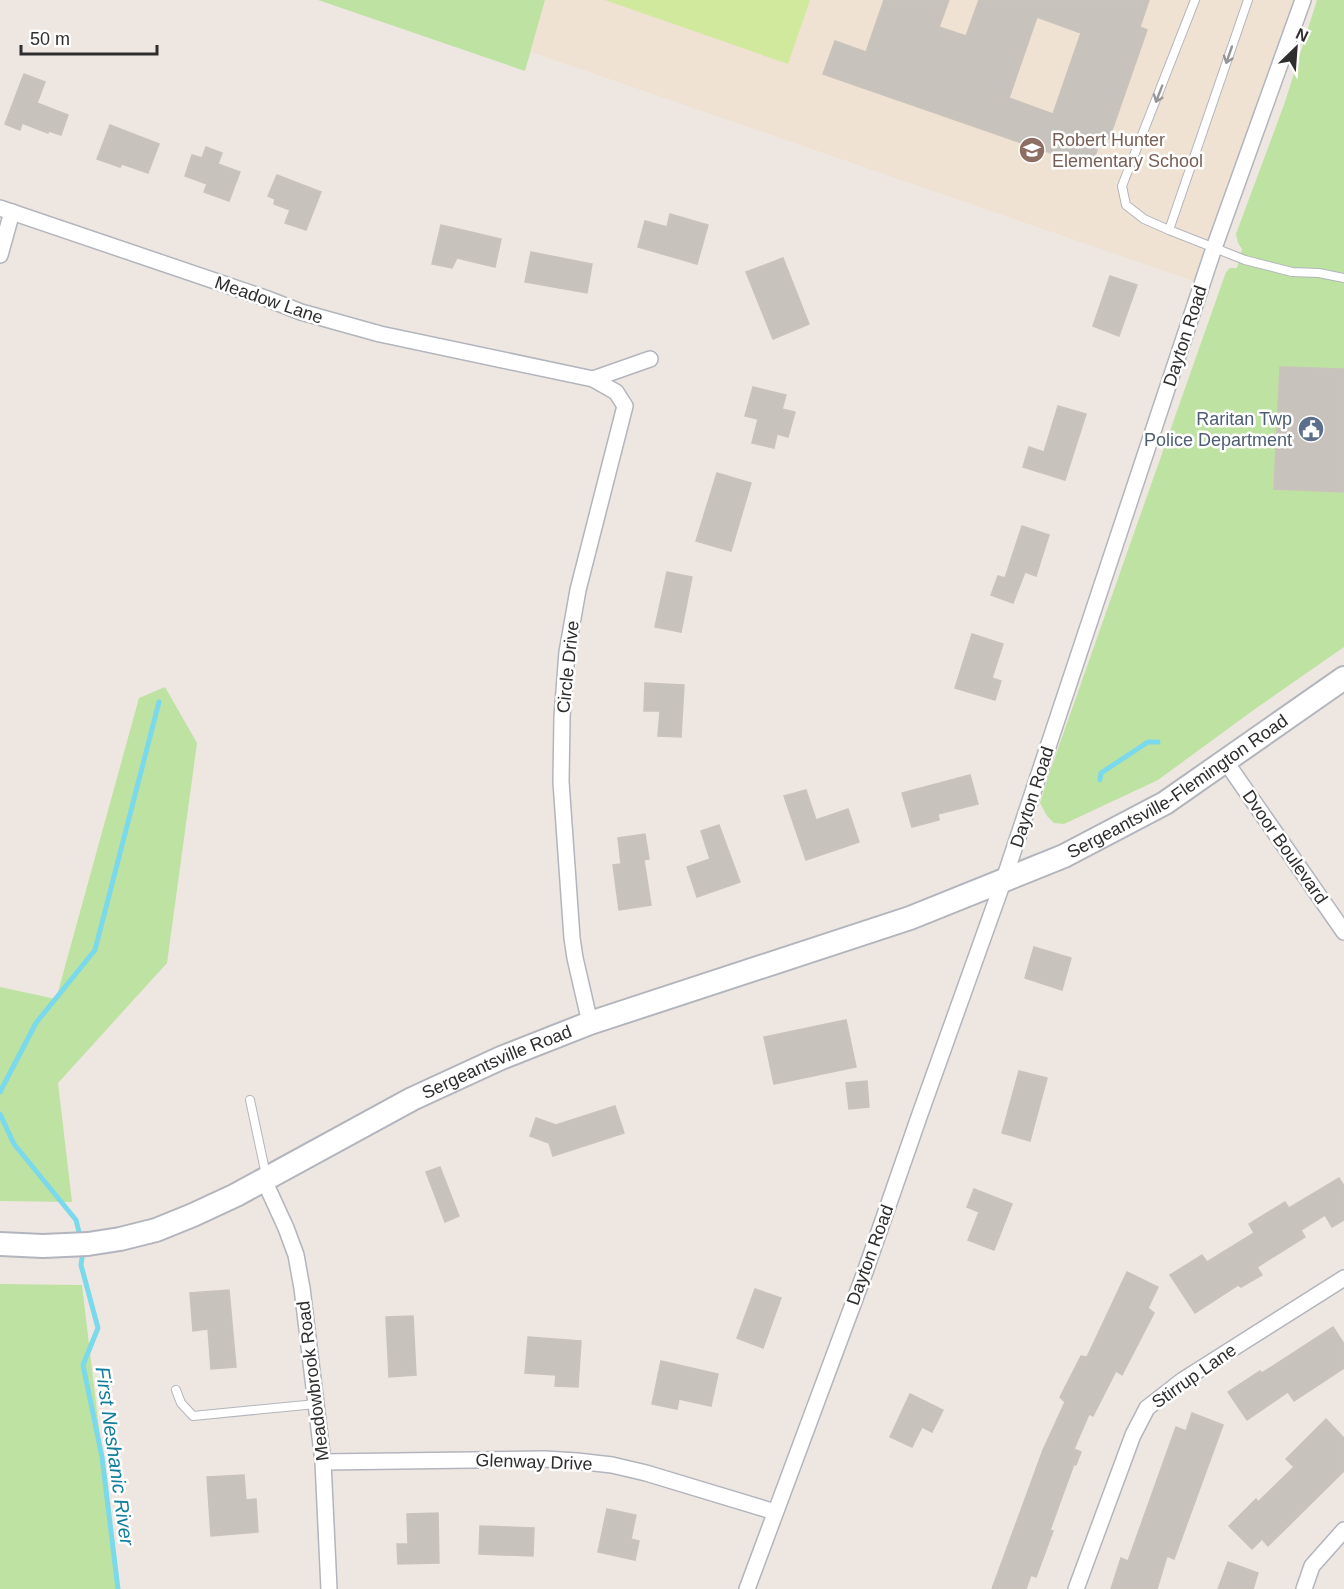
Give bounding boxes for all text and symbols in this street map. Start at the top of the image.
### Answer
scale bar [21,18,158,56]
north arrow [1266,18,1326,78]
text: N [1293,25,1311,45]
text: 50 m [30,29,70,49]
one-way arrow [1223,45,1234,64]
one-way arrow [1153,84,1164,102]
place label: Robert Hunter Elementary School [1052,130,1203,171]
school or university icon: Robert Hunter Elementary School [1017,135,1047,165]
street label: Meadow Lane [212,272,326,328]
street label: Dayton Road [1159,283,1211,389]
place label: Raritan Twp Police Department [1144,409,1292,450]
public building icon: Raritan Twp Police Department [1296,414,1326,444]
street label: Circle Drive [553,620,583,714]
street label: Sergeantsville-Flemington Road [1064,710,1291,863]
street label: Dayton Road [1006,744,1058,850]
street label: Dvoor Boulevard [1238,786,1332,908]
street label: Sergeantsville Road [419,1021,575,1103]
street label: Dayton Road [843,1202,897,1308]
street label: Meadowbrook Road [293,1300,333,1462]
street label: Stirrup Lane [1148,1340,1240,1412]
water label: First Neshanic River [92,1365,139,1548]
street label: Glenway Drive [475,1450,593,1474]

